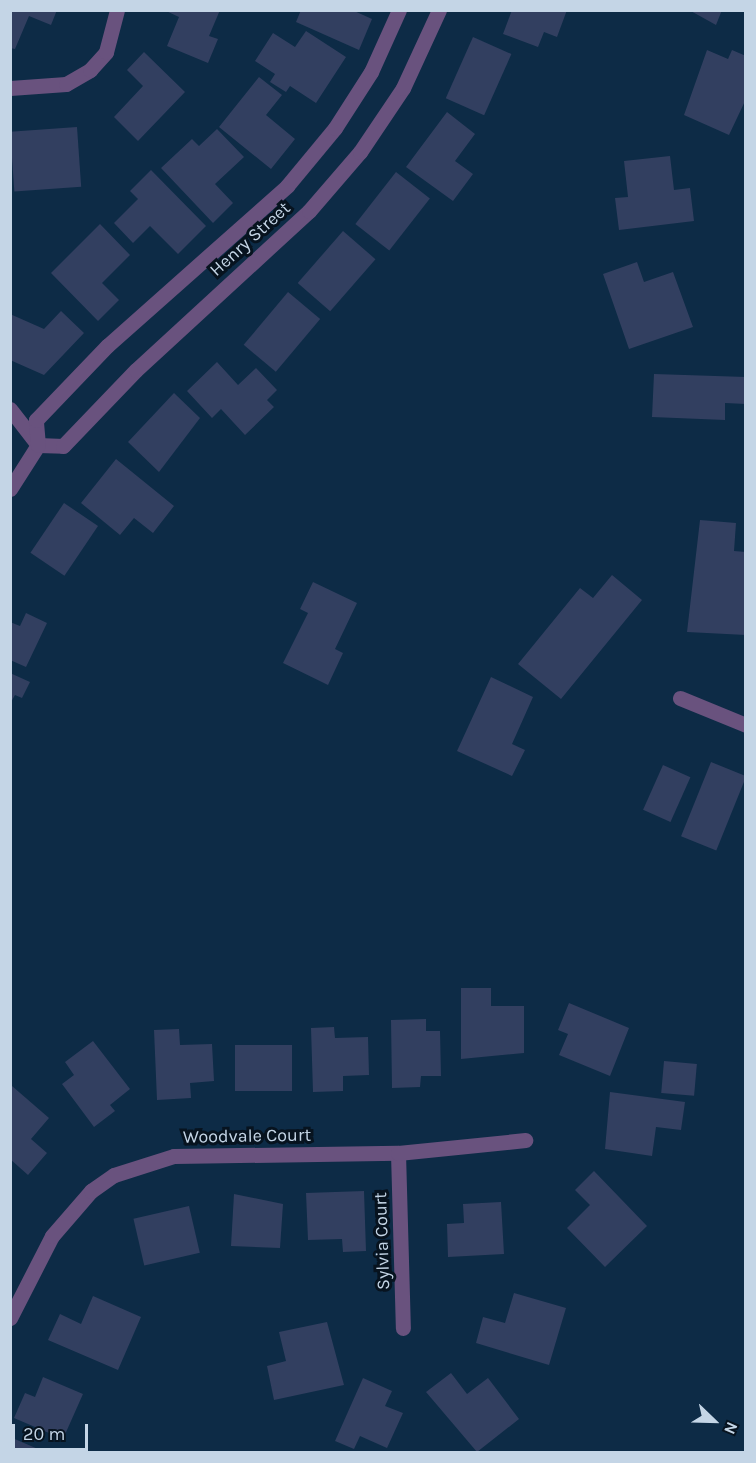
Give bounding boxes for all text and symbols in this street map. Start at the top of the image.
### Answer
street label: Henry Street [205,197,295,281]
street label: Woodvale Court [183,1124,311,1148]
street label: Sylvia Court [369,1192,395,1290]
north arrow [684,1391,744,1451]
scale bar [15,1412,92,1450]
text: N [720,1419,742,1437]
text: 20 m [23,1423,65,1445]

